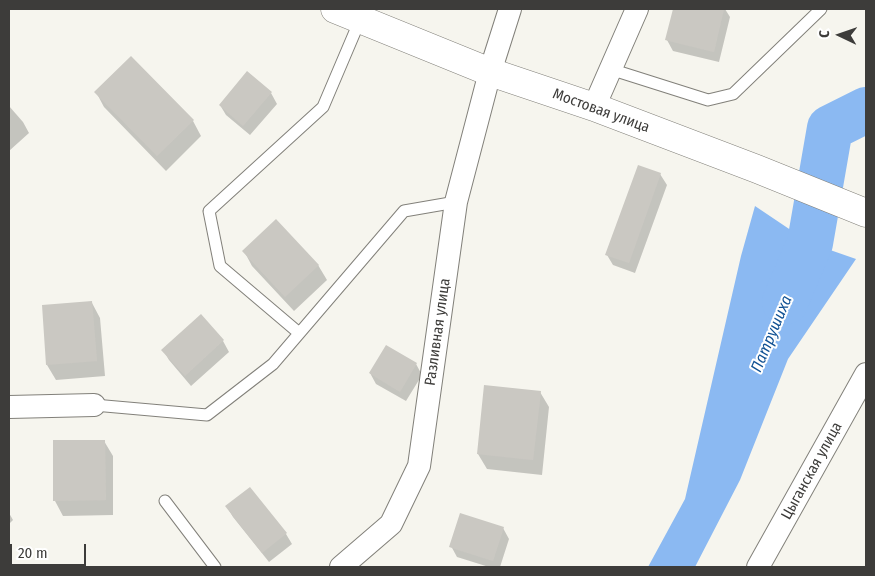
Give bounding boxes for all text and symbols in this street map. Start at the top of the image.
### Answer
north arrow [815,10,865,60]
text: С [816,30,833,38]
street label: Мостовая улица [550,85,652,137]
street label: Разливная улица [422,277,454,387]
water label: Патрушиха [747,293,797,375]
street label: Цыганская улица [778,419,846,523]
scale bar [12,534,89,566]
text: 20 m [18,544,48,562]

